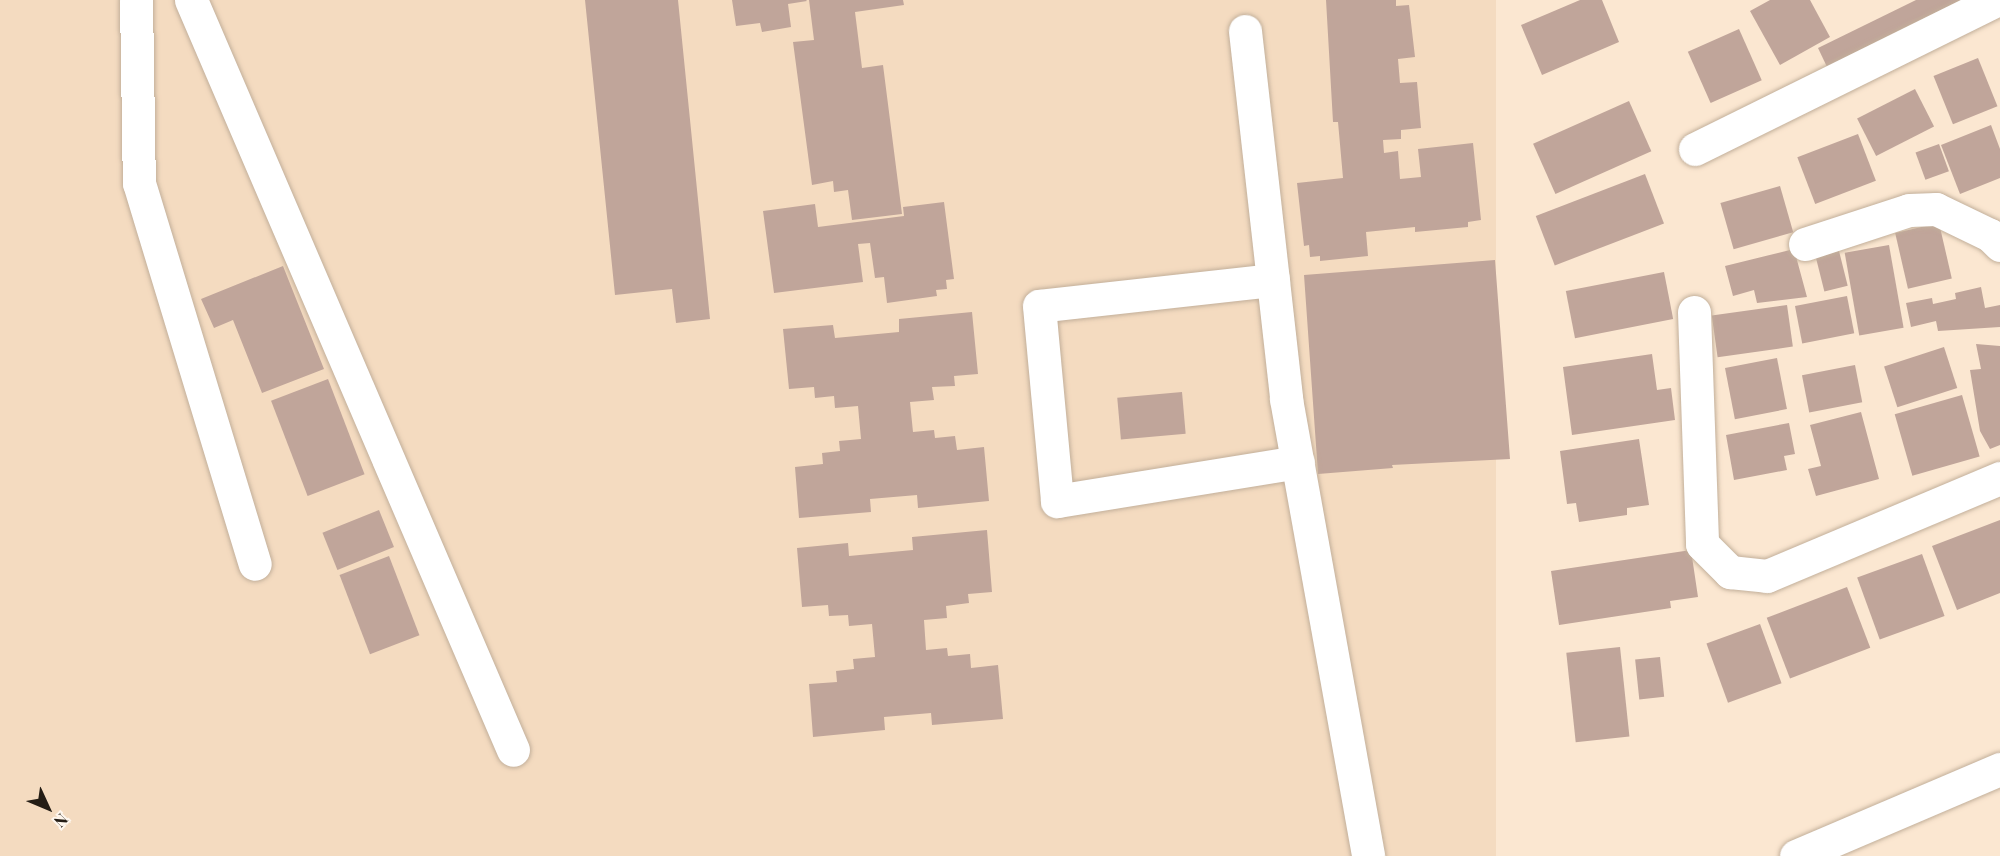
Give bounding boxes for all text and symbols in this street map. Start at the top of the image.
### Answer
north arrow [18,778,78,838]
text: N [50,809,73,832]

